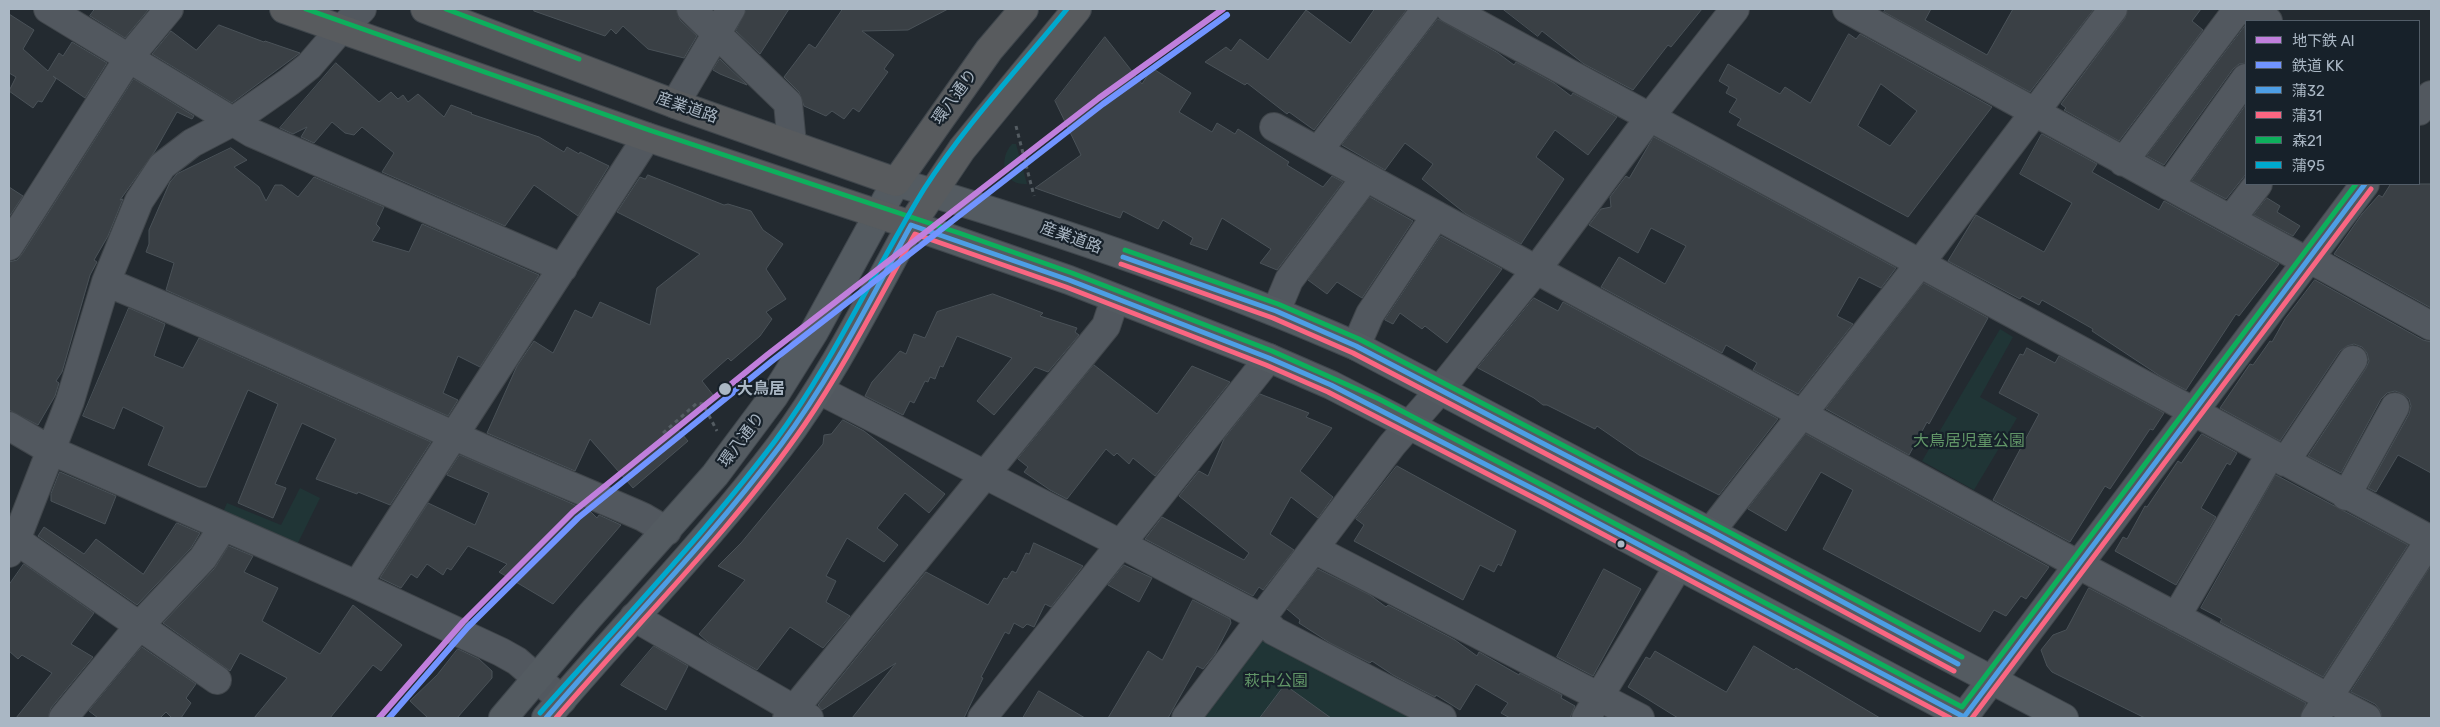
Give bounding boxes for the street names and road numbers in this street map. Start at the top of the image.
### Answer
street label: 環八通り [928,65,982,129]
street label: 産業道路 [654,89,720,127]
street label: 産業道路 [1038,218,1104,258]
street label: 環八通り [715,409,769,471]

